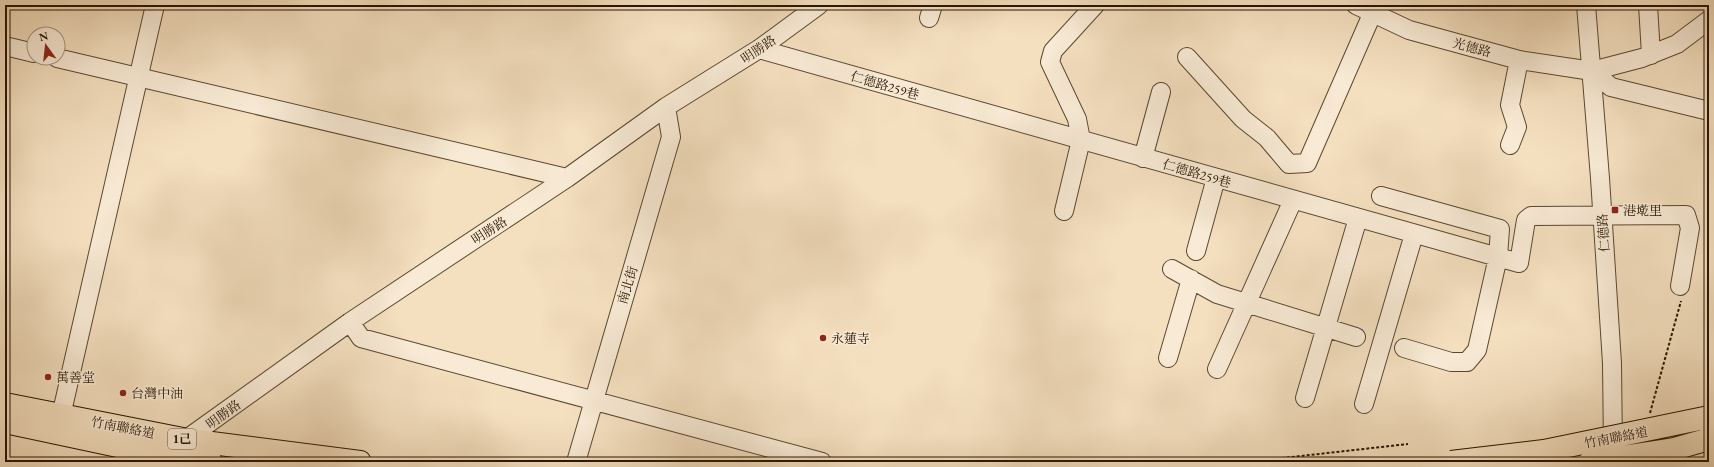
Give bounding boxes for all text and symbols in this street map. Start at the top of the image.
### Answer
north arrow [26,26,66,66]
text: N [37,28,50,44]
street label: 明勝路 [737,31,779,67]
street label: 光德路 [1451,34,1493,61]
street label: 仁德路259巷 [849,68,921,103]
street label: 仁德路259巷 [1161,156,1233,191]
place label: 港墘里 [1623,202,1662,219]
marker: 港墘里 [1610,205,1620,215]
street label: 明勝路 [468,213,510,248]
street label: 仁德路 [1594,213,1613,253]
street label: 南北街 [614,264,641,306]
place label: 永蓮寺 [831,330,870,347]
marker: 永蓮寺 [818,333,828,343]
place label: 萬善堂 [56,369,95,386]
marker: 萬善堂 [43,372,53,382]
place label: 台灣中油 [131,385,183,402]
marker: 台灣中油 [118,388,128,398]
street label: 明勝路 [203,396,244,433]
street label: 竹南聯絡道 [89,413,156,442]
street label: 竹南聯絡道 [1583,423,1650,452]
road number: 1己 [168,429,196,449]

